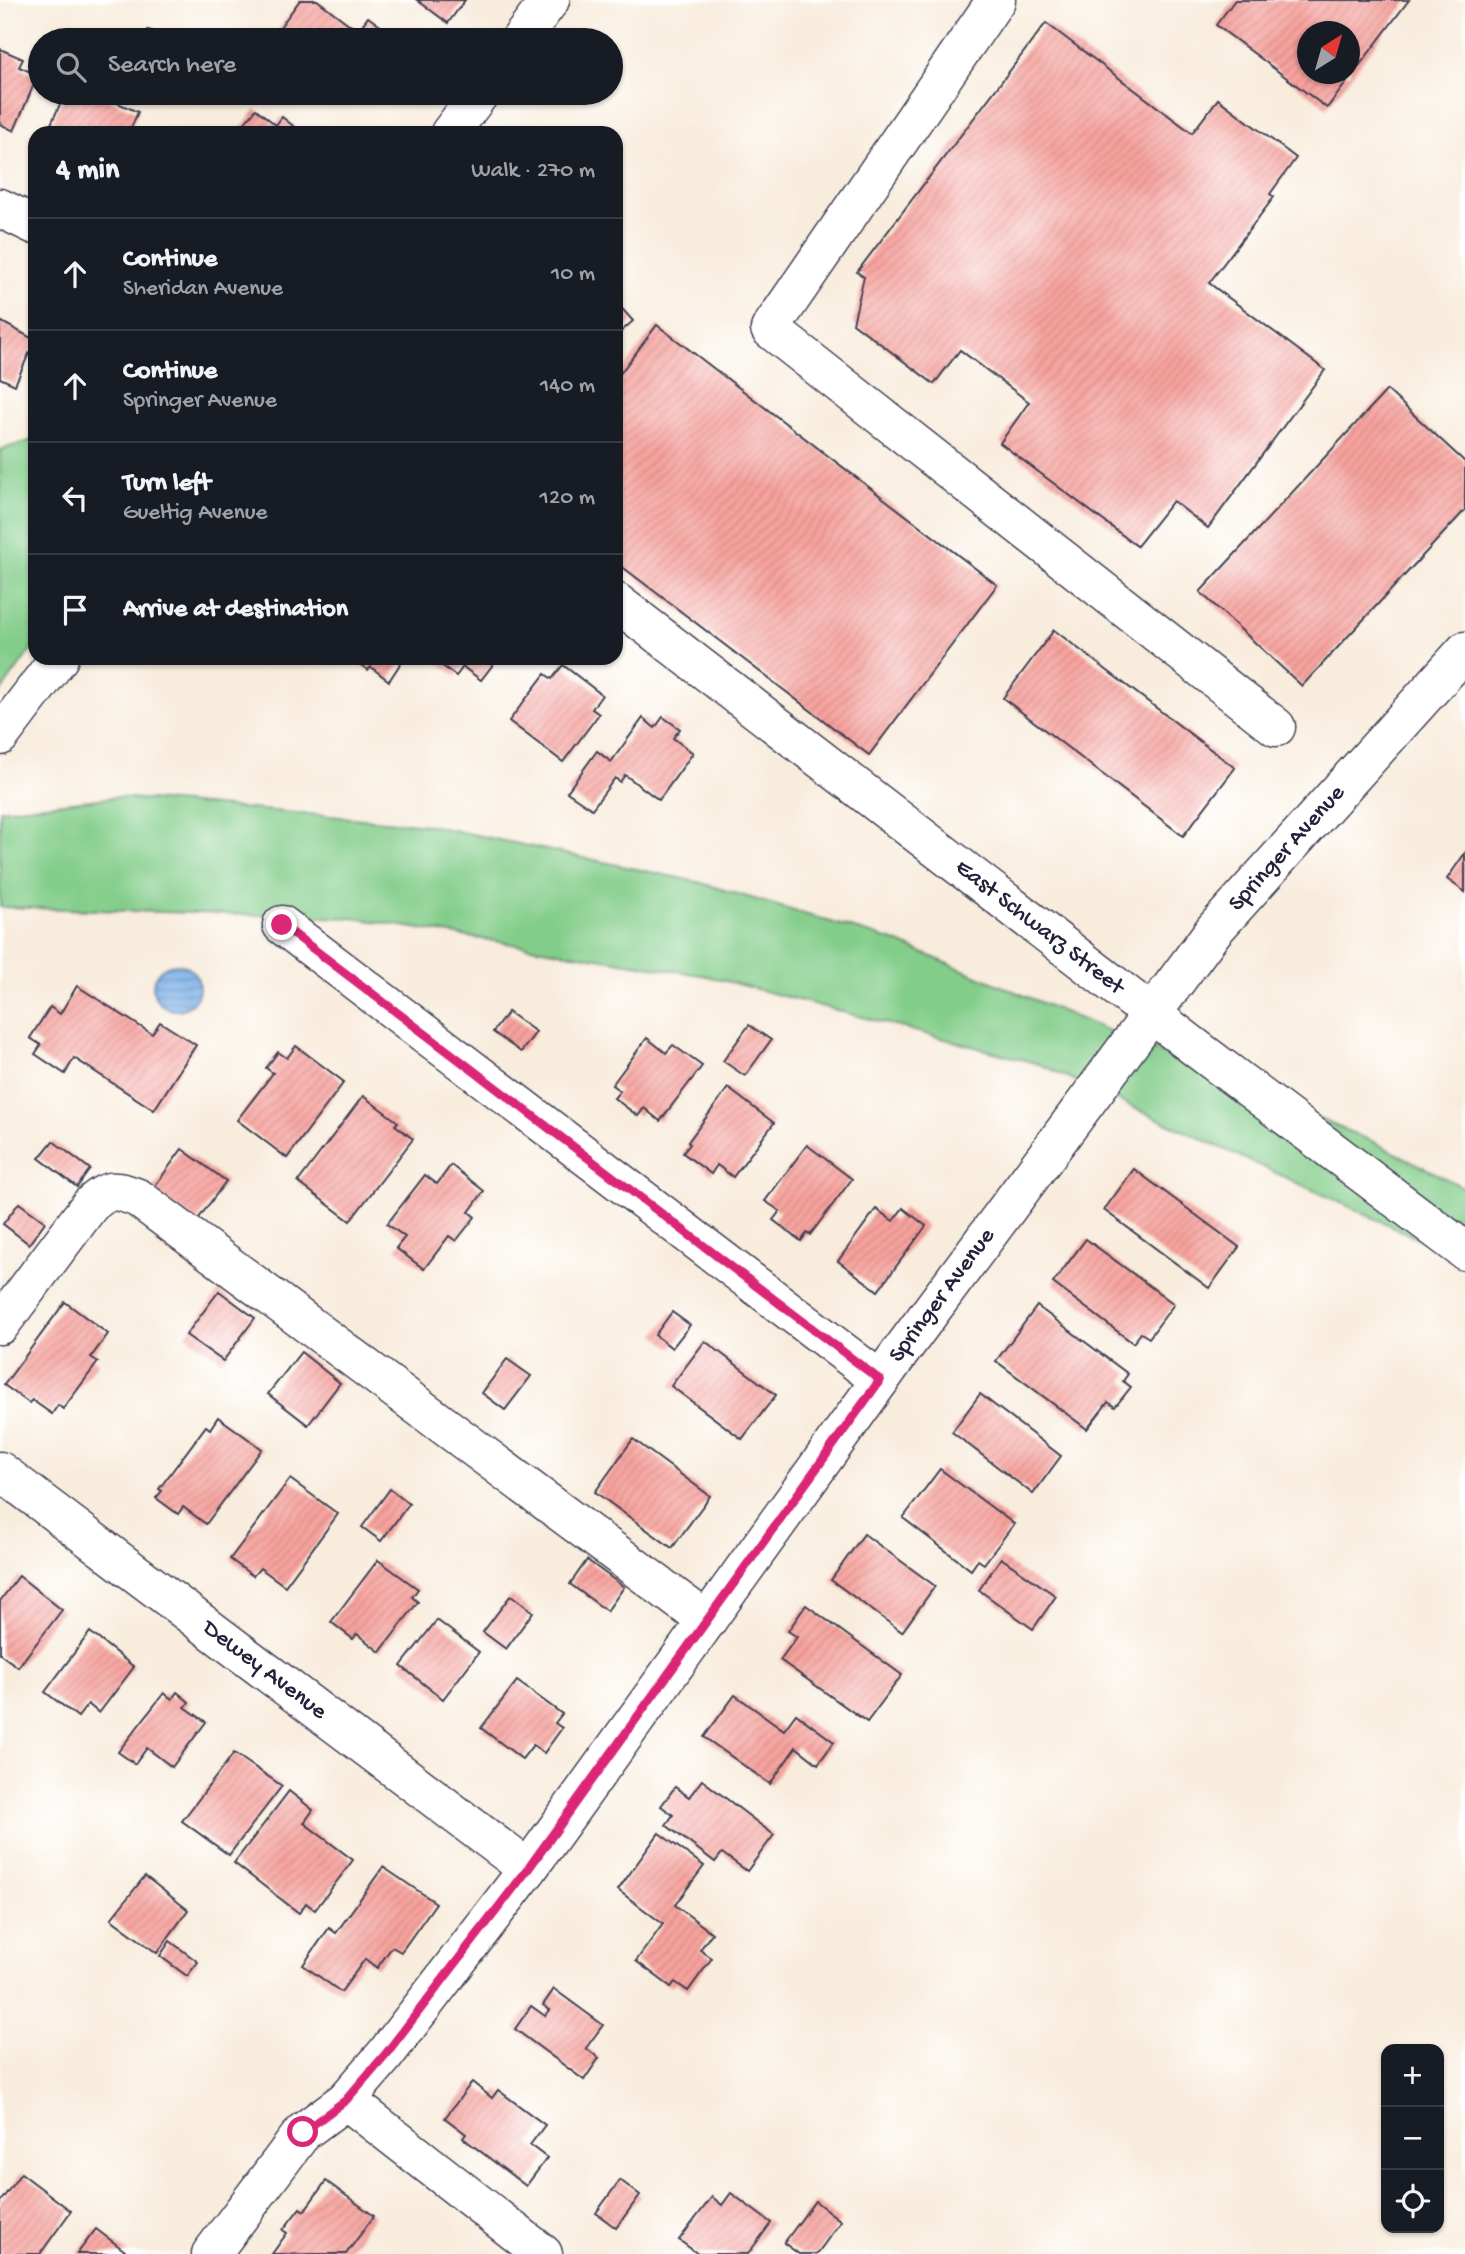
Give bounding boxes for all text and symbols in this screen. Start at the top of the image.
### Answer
north arrow [1297,21,1360,84]
search box [28,28,623,105]
icon: search [52,48,90,86]
text: Search here [108,51,236,82]
text: 4 min [56,154,119,189]
text: Walk · 270 m [471,158,595,185]
text: Continue [123,245,217,276]
icon: ahead [56,255,94,293]
text: 10 m [551,261,595,288]
text: Sheridan Avenue [123,276,283,303]
text: Continue [123,357,217,388]
icon: ahead [56,367,94,405]
text: 140 m [540,373,595,400]
text: Springer Avenue [123,388,277,415]
text: Turn left [123,469,211,500]
icon: left [56,479,94,517]
text: 120 m [540,485,595,512]
text: Gueltig Avenue [123,500,267,527]
icon: arrive [56,591,94,629]
text: Arrive at destination [123,595,348,626]
street label: Springer Avenue [1223,779,1352,918]
street label: East Schwarz Street [949,853,1131,1003]
route end [266,909,297,940]
street label: Springer Avenue [883,1222,1002,1369]
street label: Dewey Avenue [195,1613,333,1727]
map controls [1381,2044,1444,2233]
button: + [1381,2044,1444,2107]
button: − [1381,2107,1444,2170]
route start [287,2116,318,2147]
button: locate [1381,2170,1444,2233]

